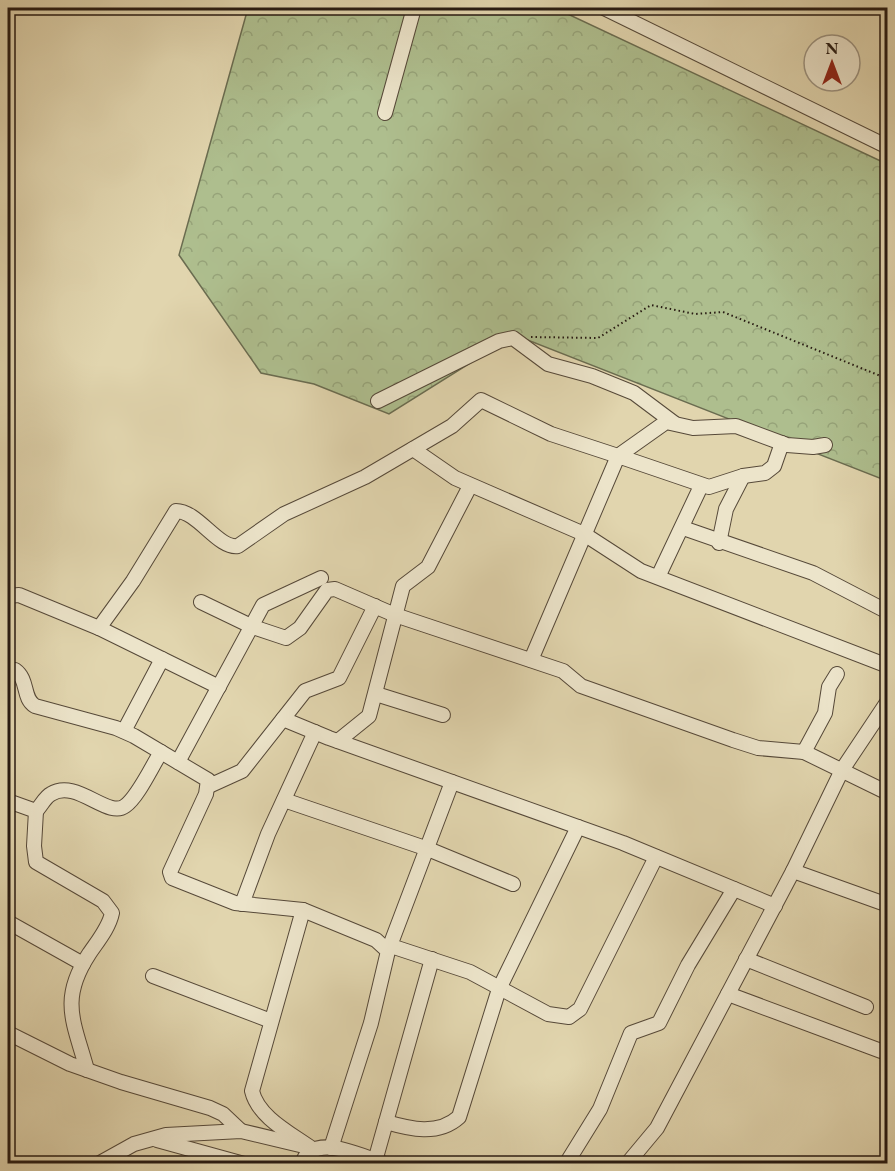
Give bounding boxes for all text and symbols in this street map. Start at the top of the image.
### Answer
north arrow [802,33,862,93]
text: N [826,38,839,59]

